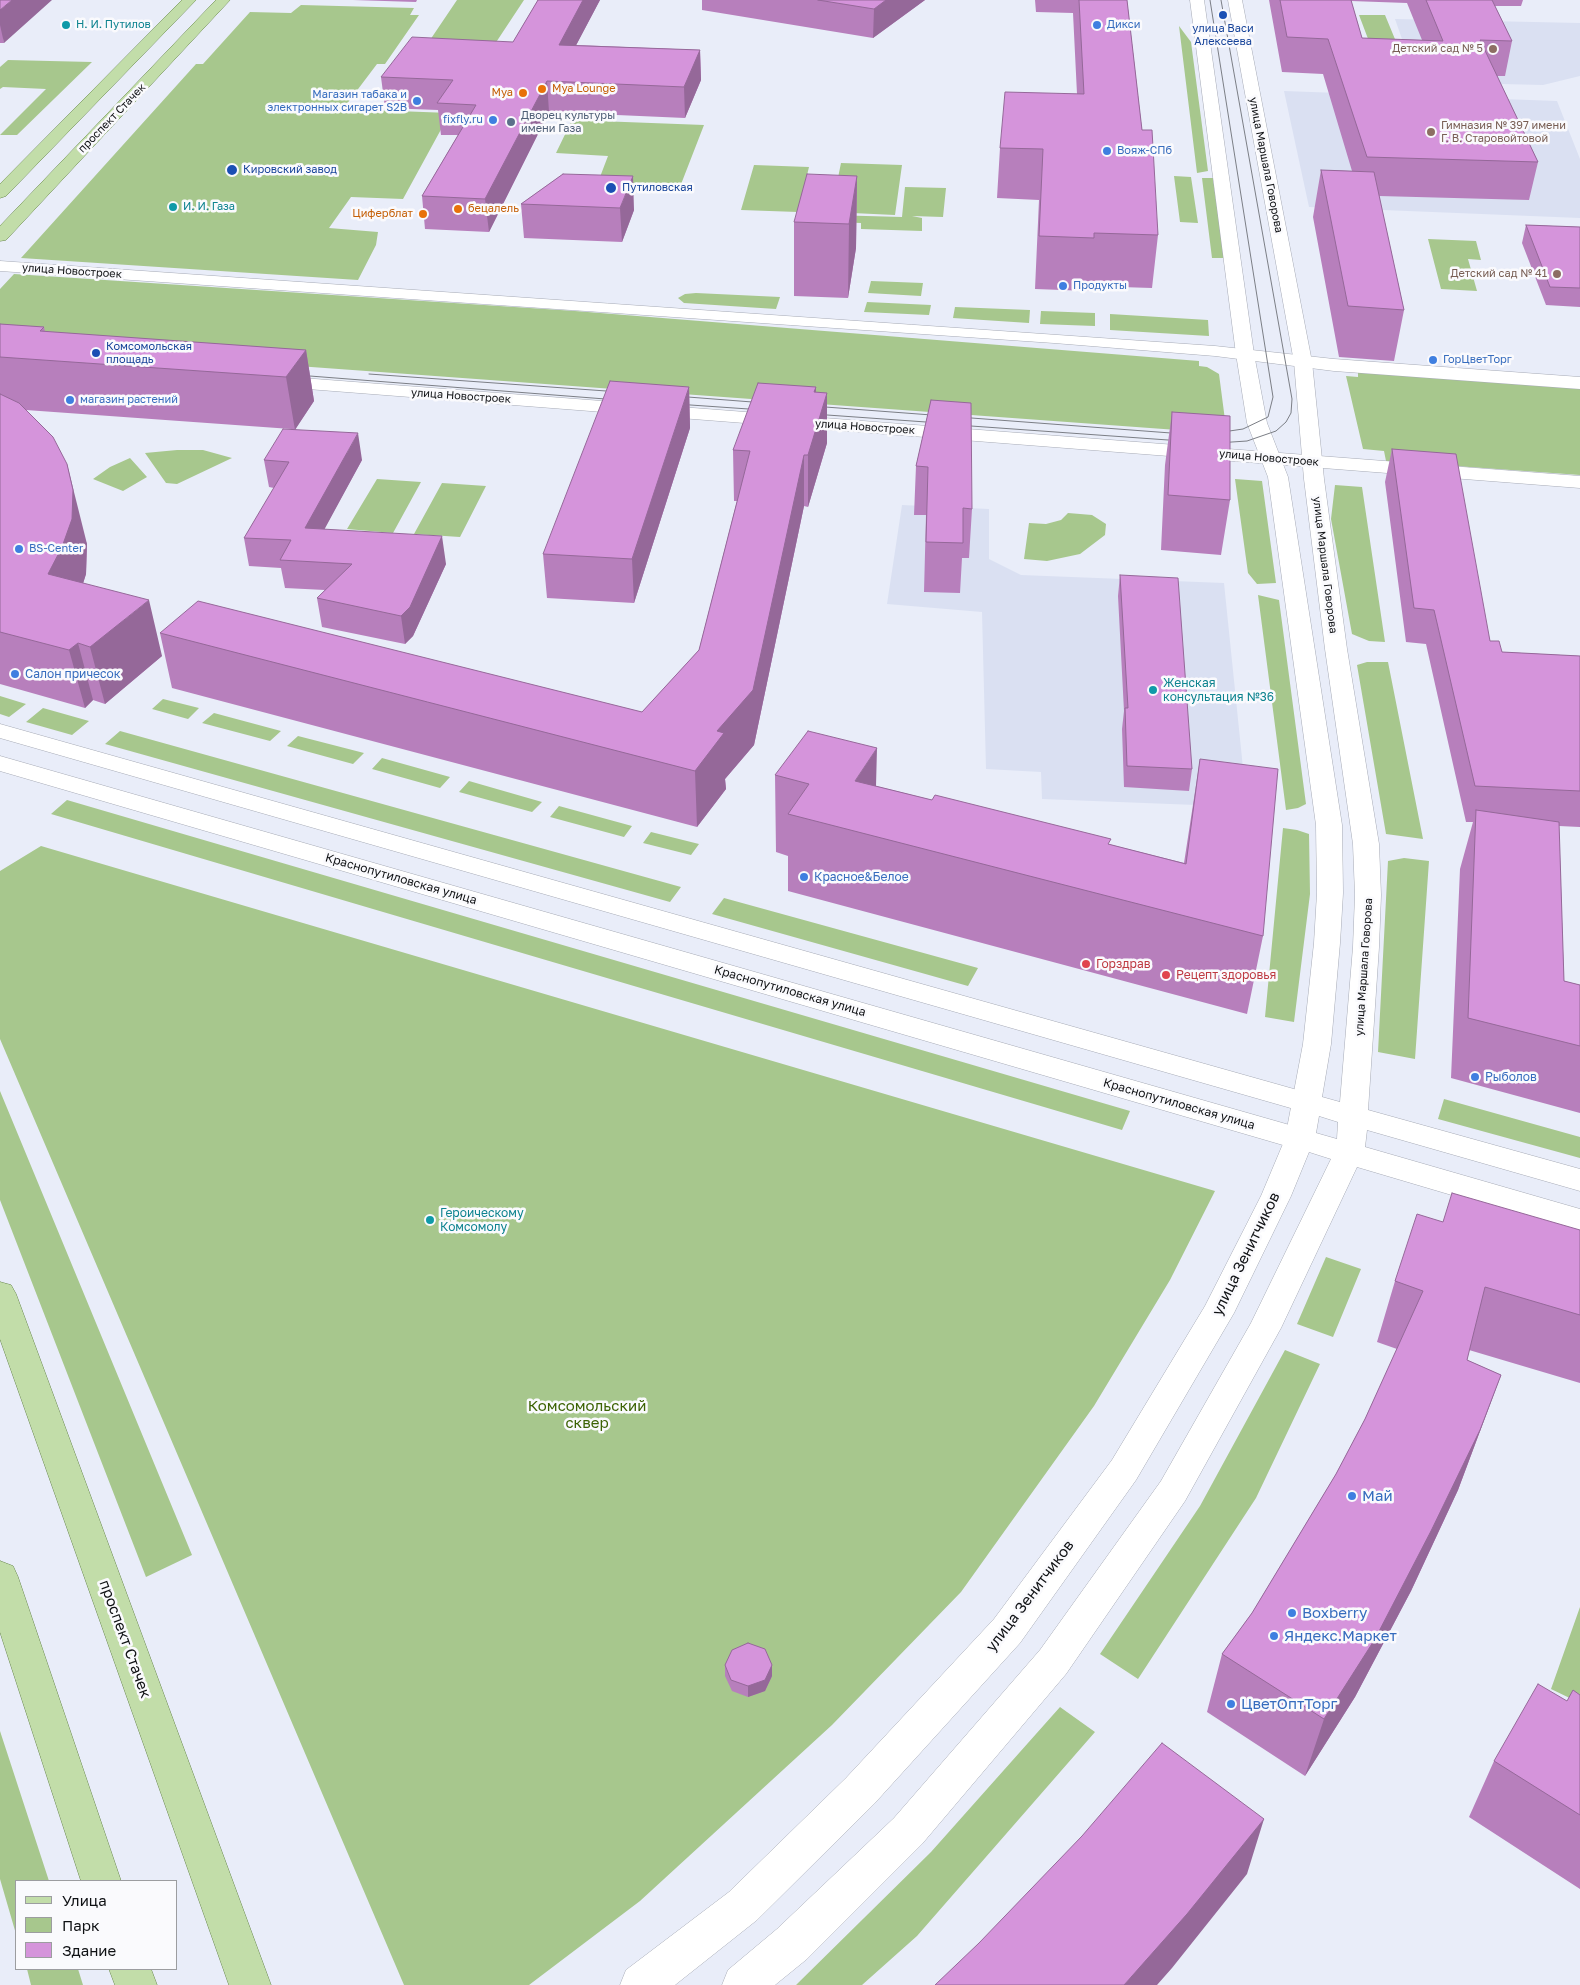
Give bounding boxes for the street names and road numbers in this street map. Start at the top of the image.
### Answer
street label: проспект Стачек [76,81,148,155]
street label: улица Маршала Говорова [1246,96,1286,234]
street label: улица Новостроек [22,261,122,281]
street label: улица Новостроек [411,386,511,406]
street label: улица Новостроек [815,417,915,437]
street label: улица Новостроек [1219,447,1319,469]
street label: улица Маршала Говорова [1310,496,1340,634]
street label: Краснопутиловская улица [324,850,478,908]
street label: улица Маршала Говорова [1353,898,1375,1036]
street label: Краснопутиловская улица [713,962,867,1020]
street label: Краснопутиловская улица [1102,1075,1256,1133]
street label: улица Зенитчиков [1208,1189,1284,1319]
street label: улица Зенитчиков [982,1537,1078,1655]
street label: проспект Стачек [95,1578,155,1700]

